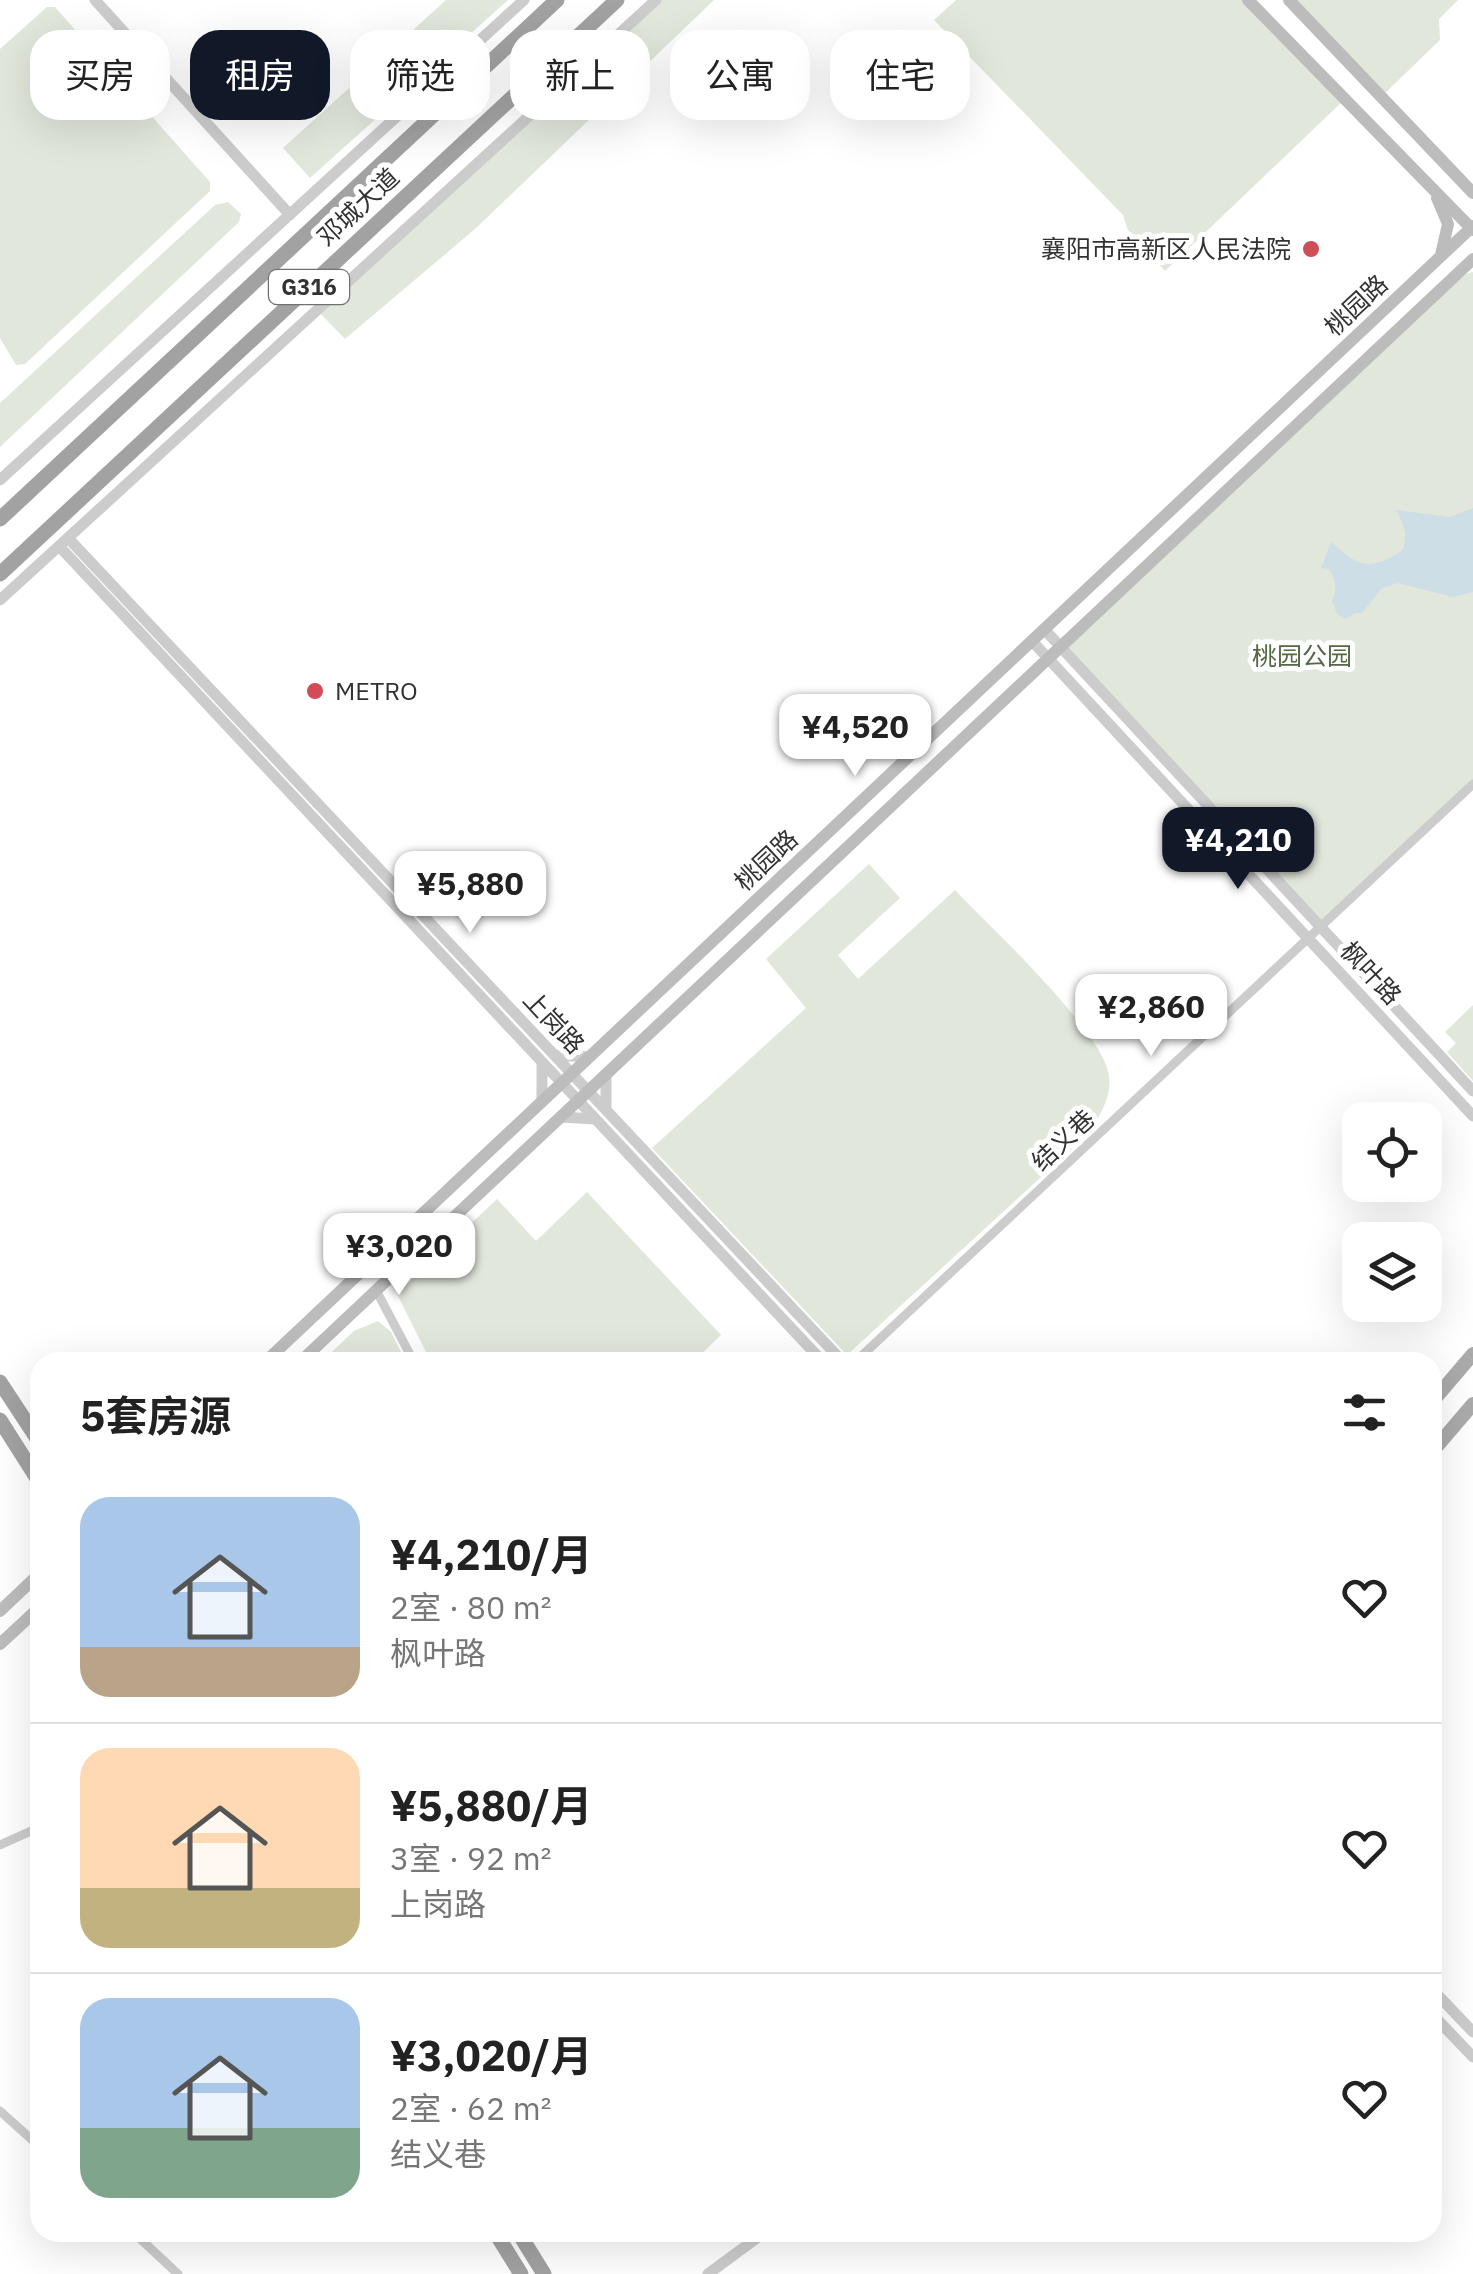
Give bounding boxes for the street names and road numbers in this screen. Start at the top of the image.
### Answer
street label: 邓城大道 [310,160,405,253]
street label: 桃园路 [1317,267,1394,342]
road number: G316 [269,270,349,304]
street label: 桃园路 [727,822,804,897]
street label: 枫叶路 [1334,934,1409,1011]
street label: 上岗路 [517,983,592,1060]
street label: 结义巷 [1024,1102,1101,1177]

